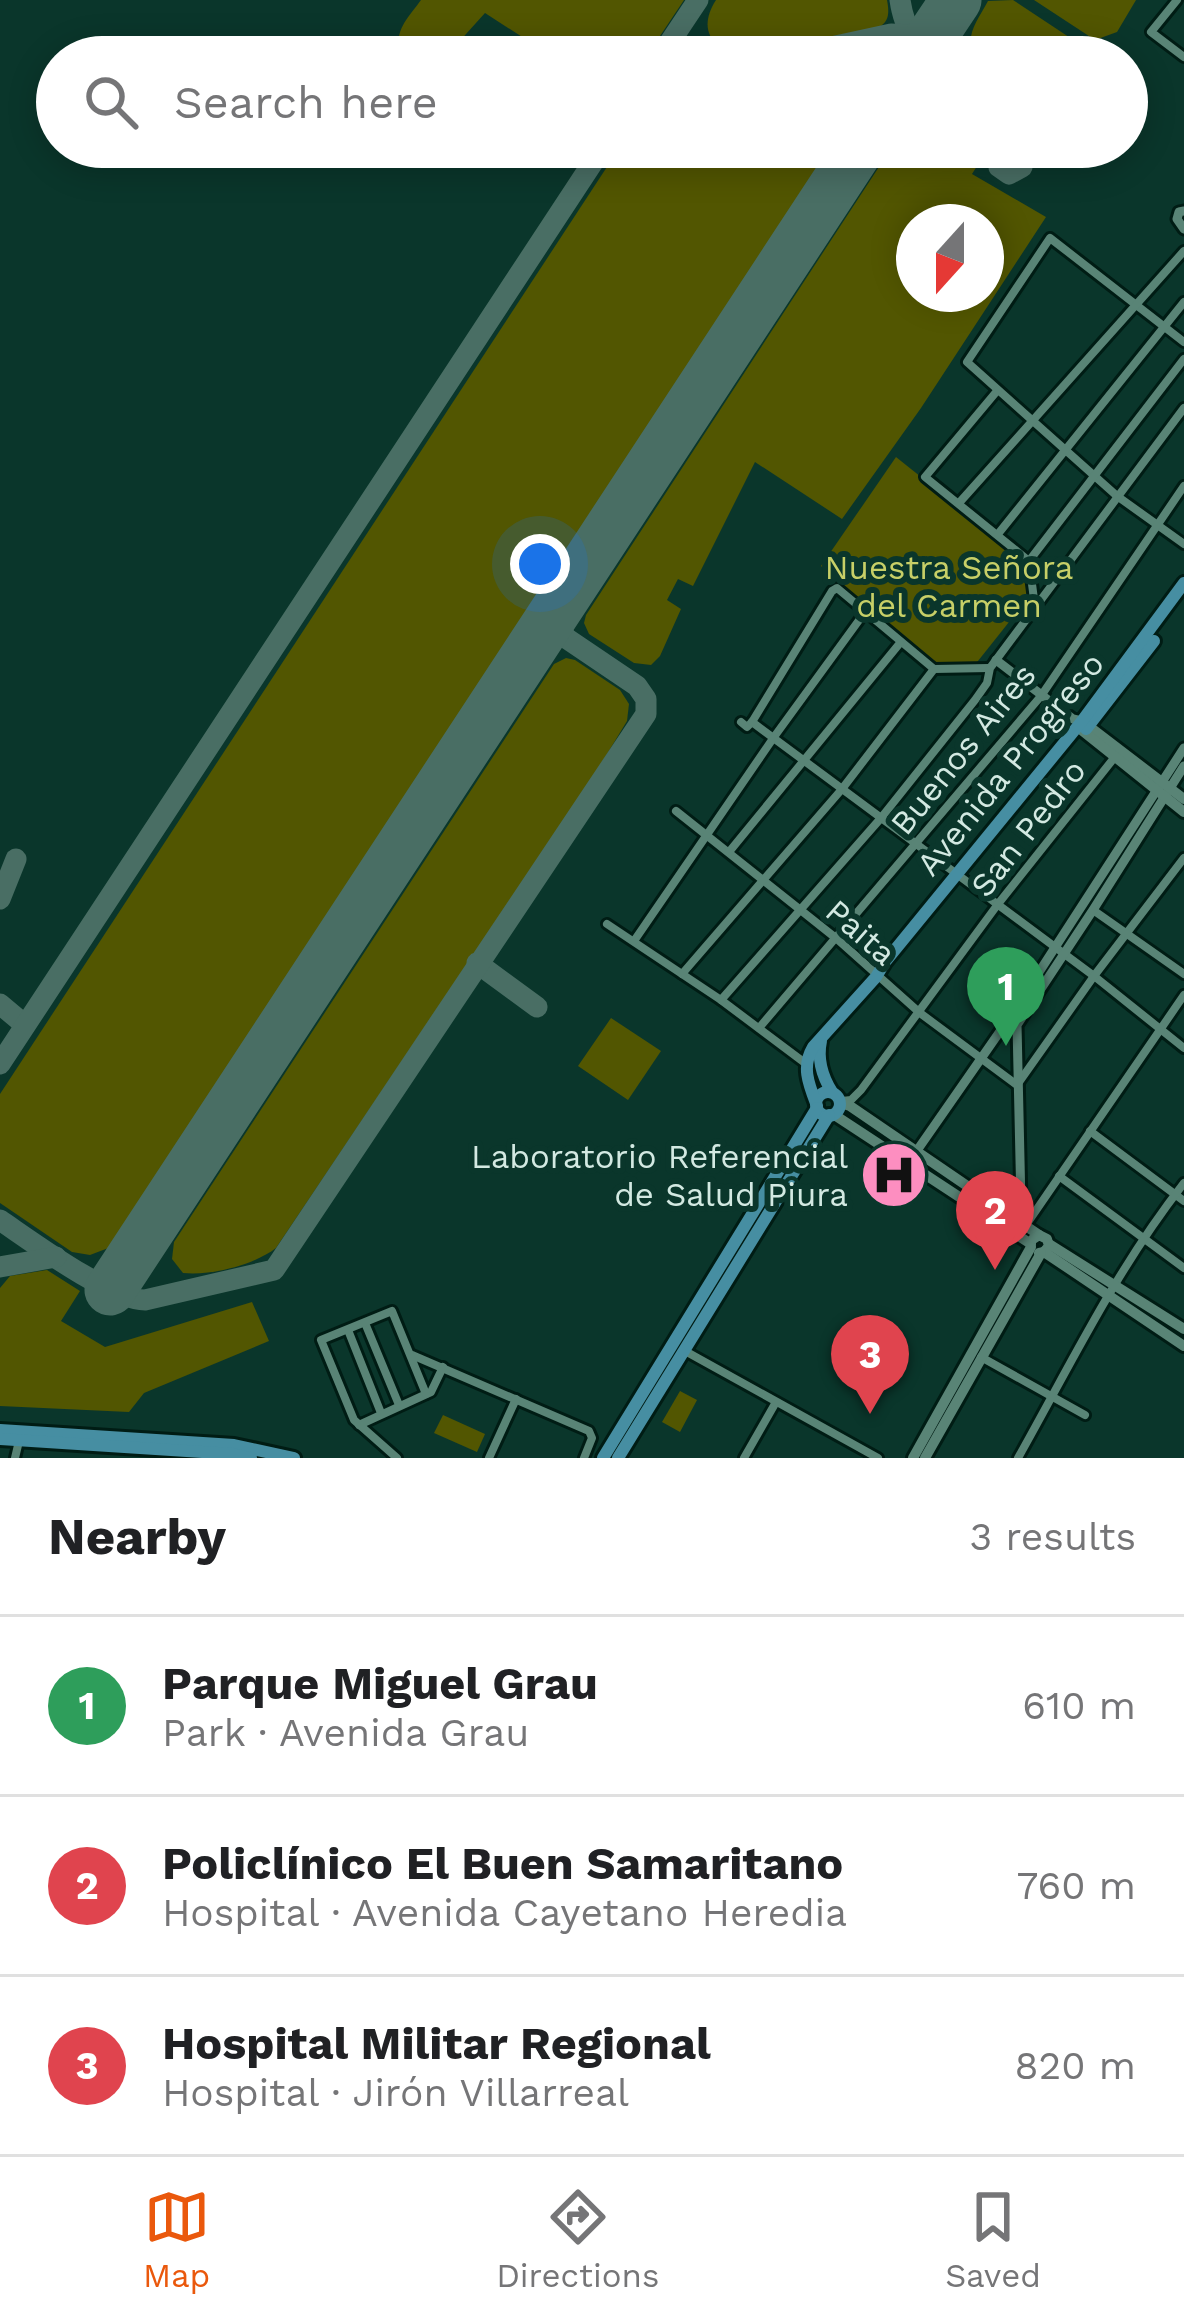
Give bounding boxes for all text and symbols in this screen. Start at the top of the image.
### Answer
search box [36,36,1148,168]
icon: search [78,69,144,135]
text: Search here [174,76,438,129]
north arrow [896,204,1004,312]
your location [510,534,570,594]
park label: Nuestra Señora del Carmen [825,548,1073,625]
street label: Avenida Progreso [908,645,1112,883]
street label: Buenos Aires [882,656,1044,842]
street label: San Pedro [962,752,1094,904]
street label: Paita [818,891,904,973]
pin: 1 [967,947,1045,1046]
place label: Laboratorio Referencial de Salud Piura [471,1137,848,1214]
hospital icon: Laboratorio Referencial de Salud Piura [859,1140,929,1210]
pin: 2 [956,1171,1034,1270]
pin: 3 [831,1315,909,1414]
text: Nearby [48,1507,226,1566]
text: 3 results [970,1514,1136,1559]
text: Parque Miguel Grau [162,1657,598,1710]
text: 1 [79,1683,95,1728]
text: 610 m [1022,1683,1136,1728]
text: Park · Avenida Grau [162,1710,529,1755]
text: Policlínico El Buen Samaritano [162,1837,843,1890]
text: 2 [75,1863,99,1908]
text: 760 m [1016,1863,1136,1908]
text: Hospital · Avenida Cayetano Heredia [162,1890,847,1935]
text: Hospital Militar Regional [162,2017,711,2070]
text: 3 [75,2043,99,2088]
text: 820 m [1015,2043,1136,2088]
text: Hospital · Jirón Villarreal [162,2070,629,2115]
tab: Map [143,2184,210,2295]
tab: Directions [496,2184,659,2295]
tab: Saved [945,2184,1041,2295]

